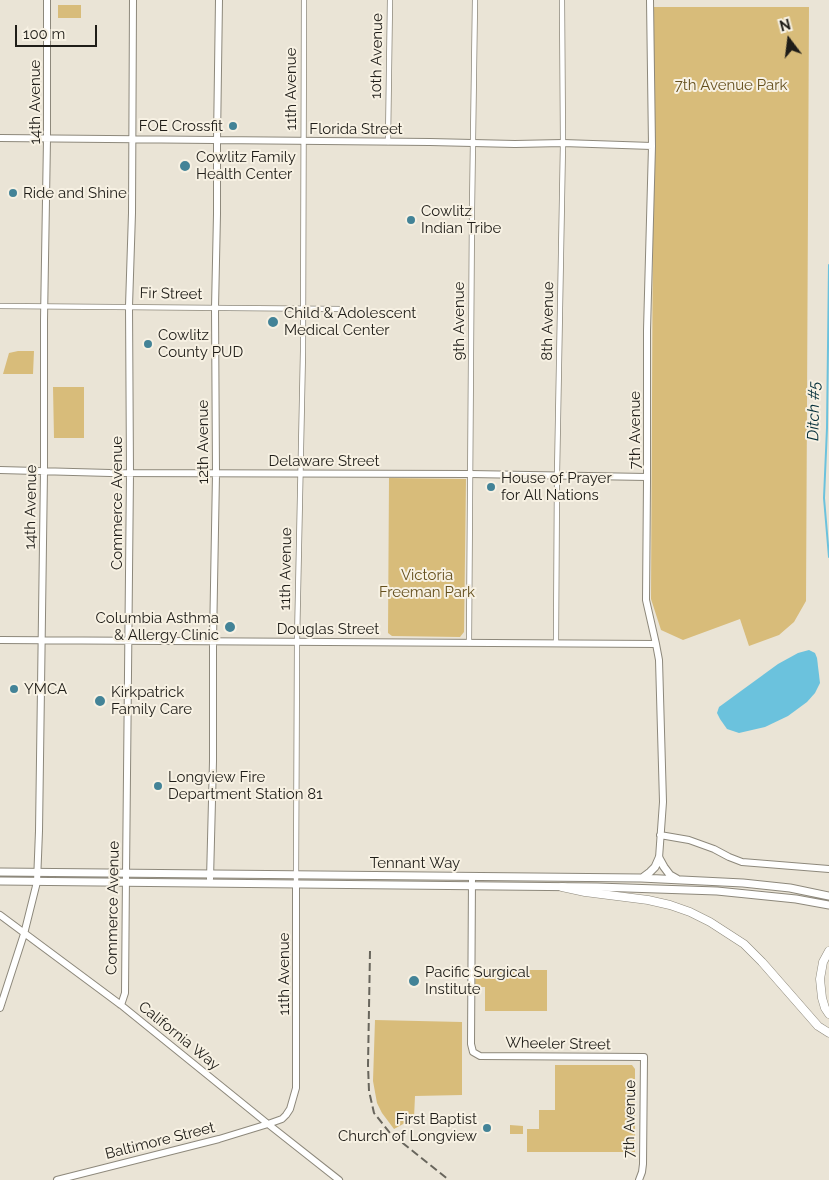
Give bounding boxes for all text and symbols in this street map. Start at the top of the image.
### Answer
street label: 10th Avenue [367,13,387,99]
scale bar [18,15,100,47]
north arrow [764,15,814,65]
text: N [778,16,792,35]
text: 100 m [23,25,65,43]
street label: 11th Avenue [282,47,300,131]
street label: 14th Avenue [26,60,44,144]
park label: 7th Avenue Park [675,76,787,94]
place label: FOE Crossfit [139,117,223,135]
marker: FOE Crossfit [227,120,239,132]
street label: Florida Street [309,120,403,138]
place label: Cowlitz Family Health Center [196,148,296,183]
marker: Cowlitz Family Health Center [178,159,192,173]
place label: Ride and Shine [23,184,127,202]
marker: Ride and Shine [7,187,19,199]
place label: Cowlitz Indian Tribe [421,202,501,237]
marker: Cowlitz Indian Tribe [405,214,417,226]
street label: 9th Avenue [450,281,468,361]
street label: 8th Avenue [538,281,558,361]
street label: Fir Street [139,284,203,304]
place label: Child & Adolescent Medical Center [284,304,416,339]
marker: Child & Adolescent Medical Center [266,315,280,329]
place label: Cowlitz County PUD [158,326,243,361]
marker: Cowlitz County PUD [142,338,154,350]
water label: Ditch #5 [804,381,824,441]
street label: 7th Avenue [626,391,644,469]
street label: 12th Avenue [194,400,212,484]
street label: Commerce Avenue [108,436,126,570]
street label: Delaware Street [269,452,379,470]
street label: 14th Avenue [21,464,41,550]
place label: House of Prayer for All Nations [501,469,612,504]
marker: House of Prayer for All Nations [485,481,497,493]
street label: 11th Avenue [276,527,296,611]
park label: Victoria Freeman Park [379,566,475,601]
place label: Columbia Asthma & Allergy Clinic [95,609,219,644]
marker: Columbia Asthma & Allergy Clinic [223,620,237,634]
street label: Douglas Street [277,620,379,638]
place label: YMCA [24,680,67,698]
marker: YMCA [8,683,20,695]
place label: Kirkpatrick Family Care [111,683,192,718]
marker: Kirkpatrick Family Care [93,694,107,708]
place label: Longview Fire Department Station 81 [168,768,323,803]
marker: Longview Fire Department Station 81 [152,780,164,792]
street label: Commerce Avenue [103,841,123,975]
street label: Tennant Way [370,854,460,872]
street label: 11th Avenue [275,932,293,1016]
place label: Pacific Surgical Institute [425,963,530,998]
marker: Pacific Surgical Institute [407,974,421,988]
street label: California Way [135,998,223,1074]
street label: Wheeler Street [505,1034,611,1054]
street label: 7th Avenue [620,1080,640,1158]
place label: First Baptist Church of Longview [338,1110,477,1145]
street label: Baltimore Street [103,1119,217,1163]
marker: First Baptist Church of Longview [481,1122,493,1134]

